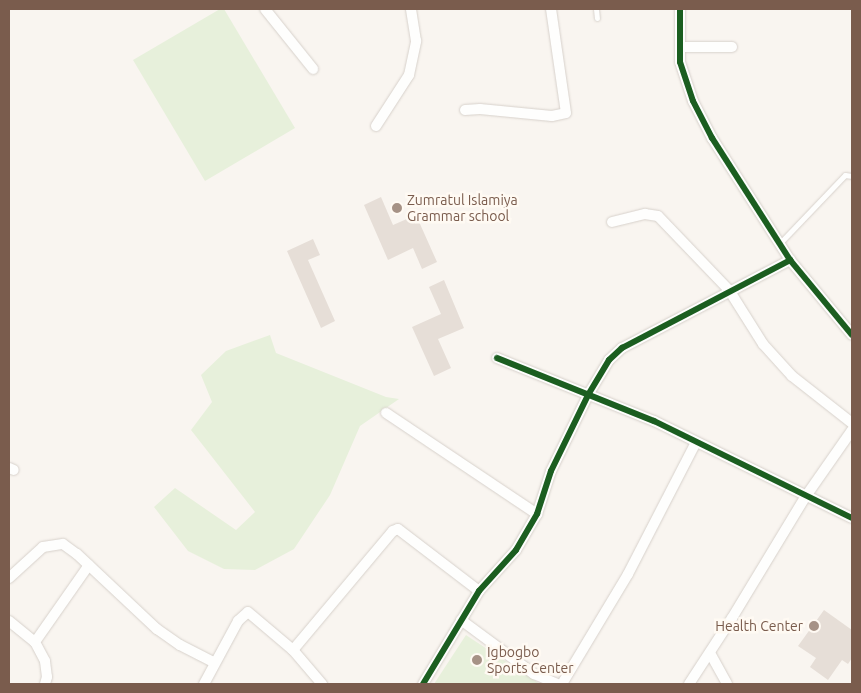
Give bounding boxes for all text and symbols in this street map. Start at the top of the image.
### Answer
place label: Zumratul Islamiya Grammar school [407,192,518,224]
marker: Zumratul Islamiya Grammar school [391,202,403,214]
place label: Health Center [715,618,803,634]
marker: Health Center [807,619,821,633]
place label: Igbogbo Sports Center [487,644,574,676]
marker: Igbogbo Sports Center [471,654,483,666]

